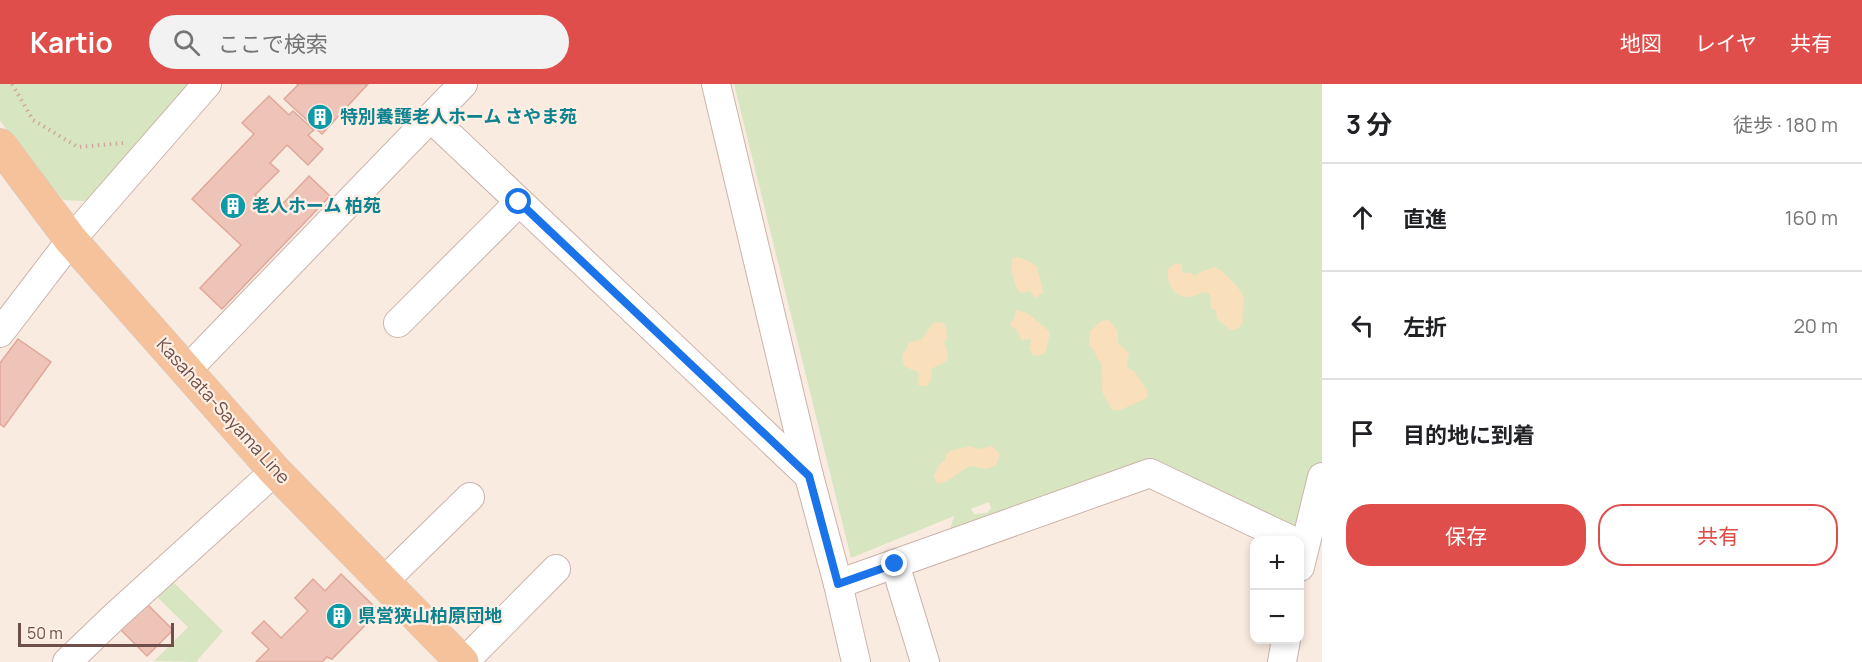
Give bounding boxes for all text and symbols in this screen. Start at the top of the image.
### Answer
search box [149,15,569,69]
text: Kartio [30,23,113,61]
icon: search [170,26,203,59]
text: ここで検索 [218,29,328,59]
text: 地図 [1620,29,1662,57]
text: レイヤ [1695,29,1757,57]
text: 共有 [1790,29,1832,57]
building icon: 特別養護老人ホーム さやま苑 [305,102,335,132]
place label: 特別養護老人ホーム さやま苑 [340,104,577,128]
text: 3 分 [1346,106,1392,142]
text: 徒歩 · 180 m [1733,111,1838,138]
route start [505,188,531,214]
building icon: 老人ホーム 柏苑 [218,191,248,221]
place label: 老人ホーム 柏苑 [252,193,381,217]
icon: ahead [1346,201,1379,234]
text: 直進 [1403,204,1447,234]
text: 160 m [1785,204,1838,231]
icon: left [1346,309,1379,342]
text: 左折 [1403,312,1447,342]
text: 20 m [1793,312,1838,339]
street label: Kasahata-Sayama Line [152,332,296,488]
icon: arrive [1346,417,1379,450]
text: 目的地に到着 [1403,420,1535,450]
button: 保存 [1346,504,1586,566]
button: 共有 [1598,504,1838,566]
map controls [1250,536,1304,644]
button: + [1250,536,1304,590]
route end [881,550,907,576]
button: − [1250,590,1304,644]
building icon: 県営狭山柏原団地 [324,601,354,631]
place label: 県営狭山柏原団地 [358,603,502,627]
scale bar [18,620,174,648]
text: 50 m [27,622,63,644]

